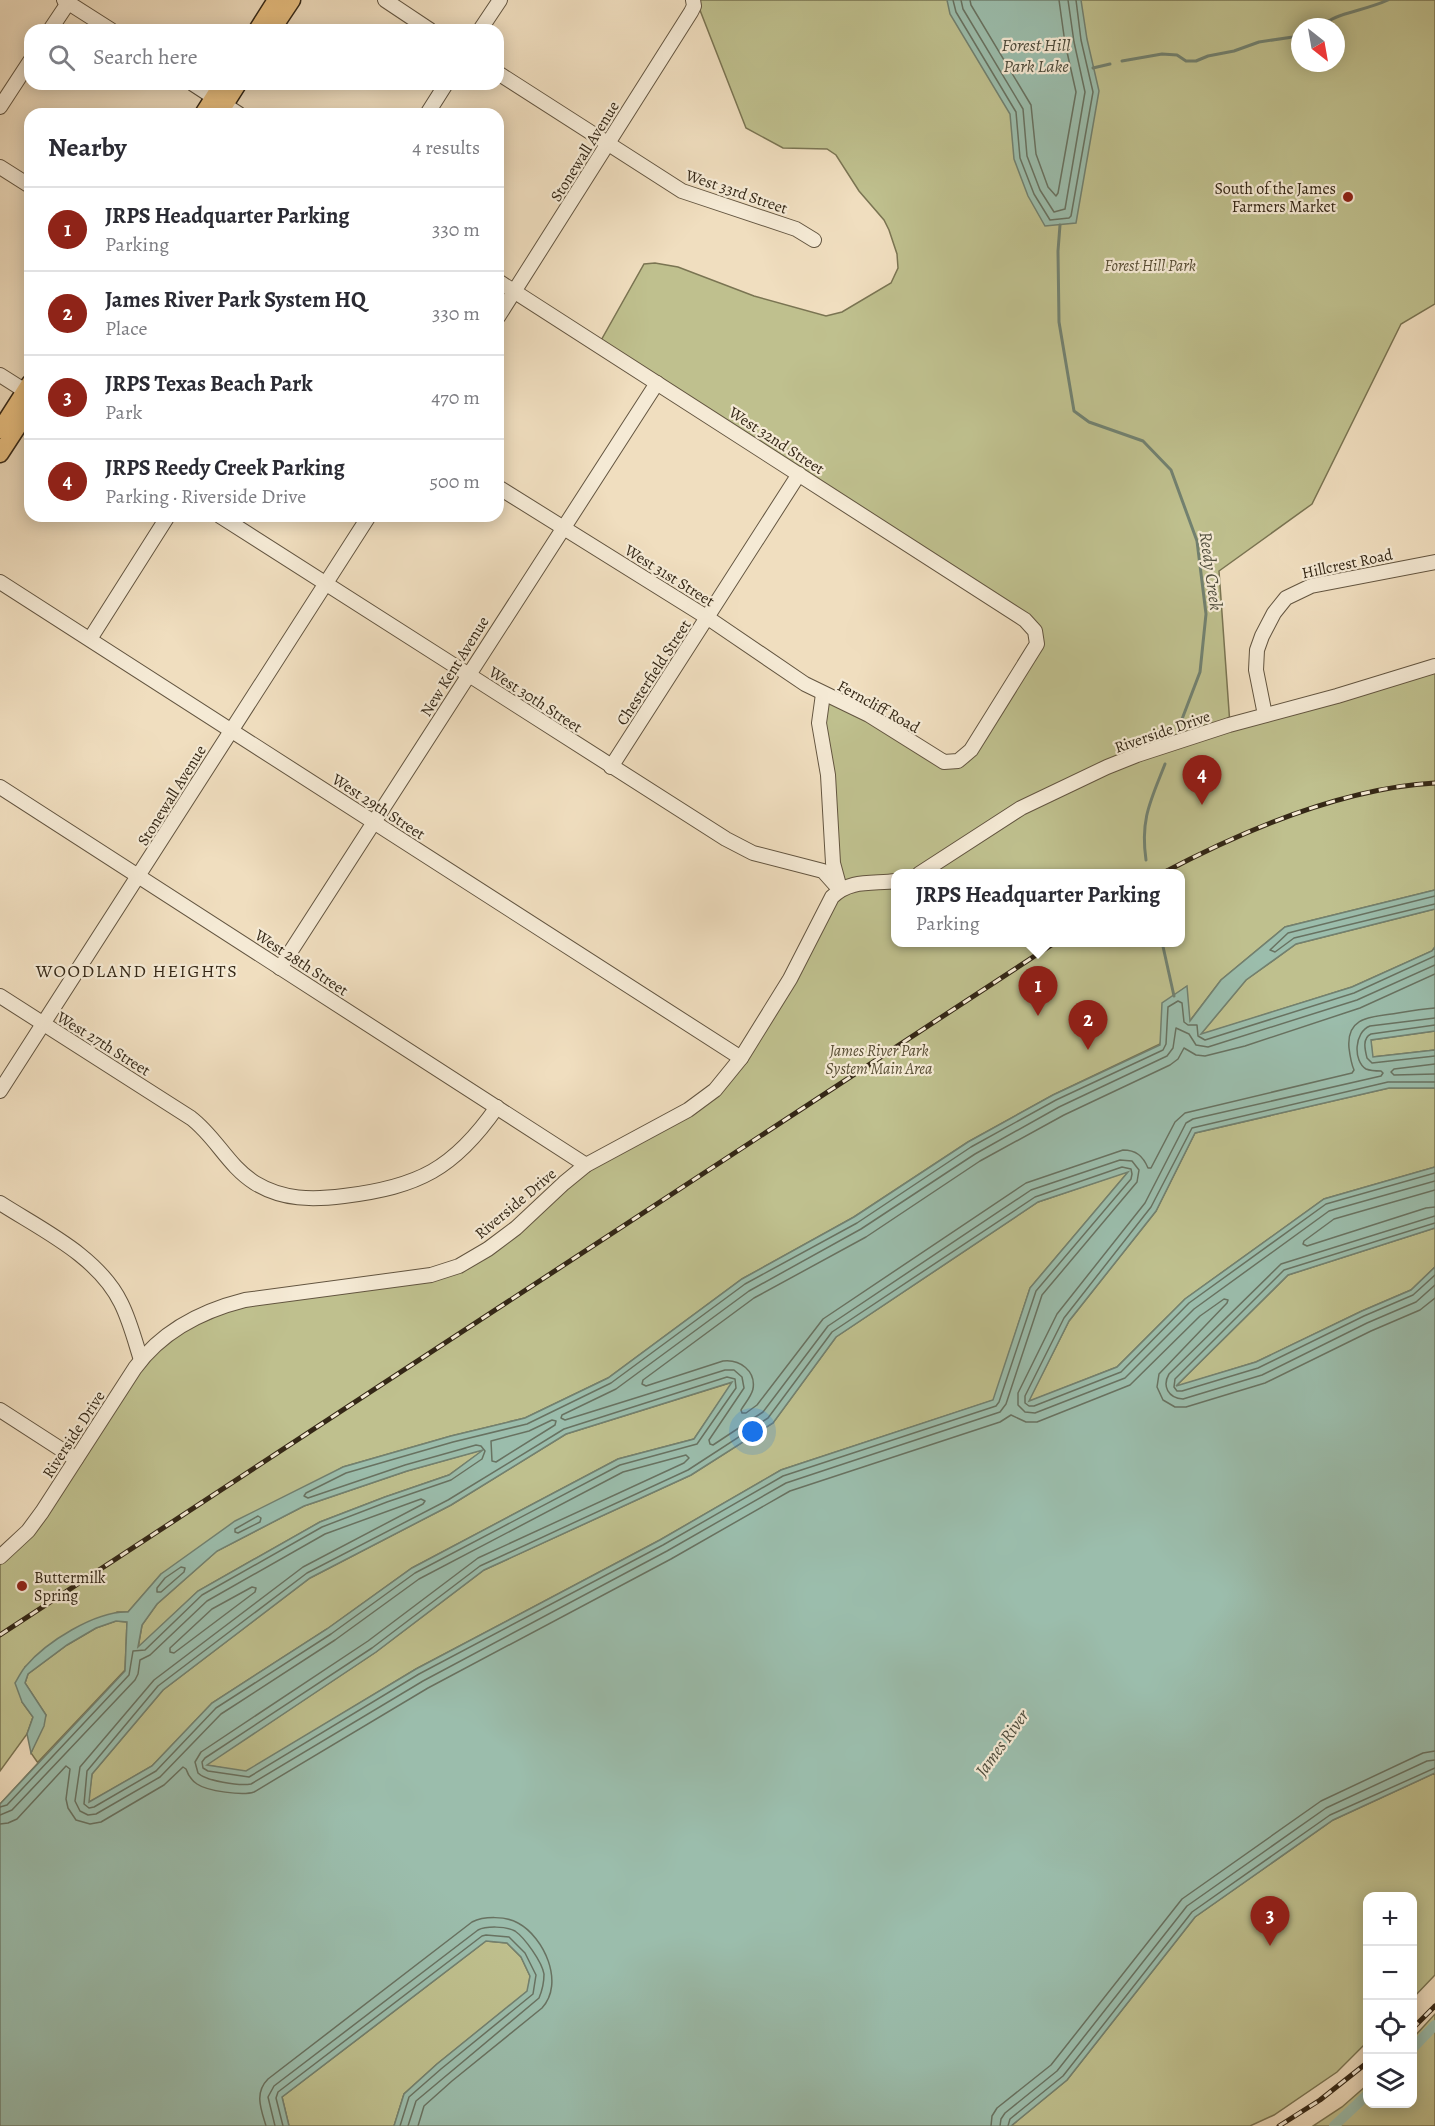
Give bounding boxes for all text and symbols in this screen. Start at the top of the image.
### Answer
north arrow [1291,18,1345,72]
search box [24,24,504,90]
water label: Forest Hill Park Lake [1002,33,1071,78]
icon: search [45,41,78,74]
text: Search here [93,42,198,72]
street label: Stonewall Avenue [545,97,625,206]
text: Nearby [48,130,127,165]
text: 4 results [412,134,480,161]
street label: West 33rd Street [682,164,790,220]
place label: South of the James Farmers Market [1215,178,1336,218]
marker: South of the James Farmers Market [1341,190,1355,204]
text: JRPS Headquarter Parking [105,201,350,231]
text: 1 [64,216,71,243]
text: 330 m [432,216,480,243]
text: Parking [105,231,169,258]
park label: Forest Hill Park [1104,255,1196,277]
text: James River Park System HQ [105,285,366,315]
text: 2 [63,300,72,327]
text: 330 m [432,300,480,327]
text: Place [105,315,147,342]
text: JRPS Texas Beach Park [105,369,313,399]
text: 3 [63,384,72,411]
text: 470 m [431,384,480,411]
text: Park [105,399,143,426]
street label: West 32nd Street [724,401,829,480]
text: JRPS Reedy Creek Parking [105,453,345,483]
text: 4 [63,468,72,495]
text: 500 m [429,468,480,495]
text: Parking · Riverside Drive [105,483,306,510]
water label: Reedy Creek [1194,530,1228,612]
street label: West 31st Street [619,539,719,612]
street label: Hillcrest Road [1300,544,1395,584]
street label: New Kent Avenue [415,612,494,721]
street label: Chesterfield Street [611,615,696,730]
street label: West 30th Street [484,661,586,738]
street label: Ferncliff Road [833,675,924,739]
street label: Riverside Drive [1111,705,1213,759]
street label: Stonewall Avenue [132,741,212,850]
pin: 4 [1182,756,1222,805]
street label: West 29th Street [327,768,429,845]
popup [891,869,1185,947]
text: JRPS Headquarter Parking [916,880,1160,910]
text: Parking [916,910,980,937]
street label: West 28th Street [250,924,353,1001]
district label: WOODLAND HEIGHTS [35,959,238,983]
pin: 1 [1018,966,1058,1016]
pin: 2 [1068,1000,1108,1050]
street label: West 27th Street [52,1006,154,1081]
park label: James River Park System Main Area [826,1040,933,1080]
street label: Riverside Drive [470,1163,561,1244]
street label: Riverside Drive [37,1387,110,1483]
your location [738,1417,767,1446]
place label: Buttermilk Spring [34,1567,106,1607]
marker: Buttermilk Spring [15,1579,29,1593]
water label: James River [969,1704,1035,1782]
map controls [1363,1892,1417,2108]
button: + [1363,1892,1417,1946]
pin: 3 [1250,1896,1290,1946]
button: − [1363,1946,1417,2000]
button: locate [1363,2000,1417,2054]
button: layers [1363,2054,1417,2108]

